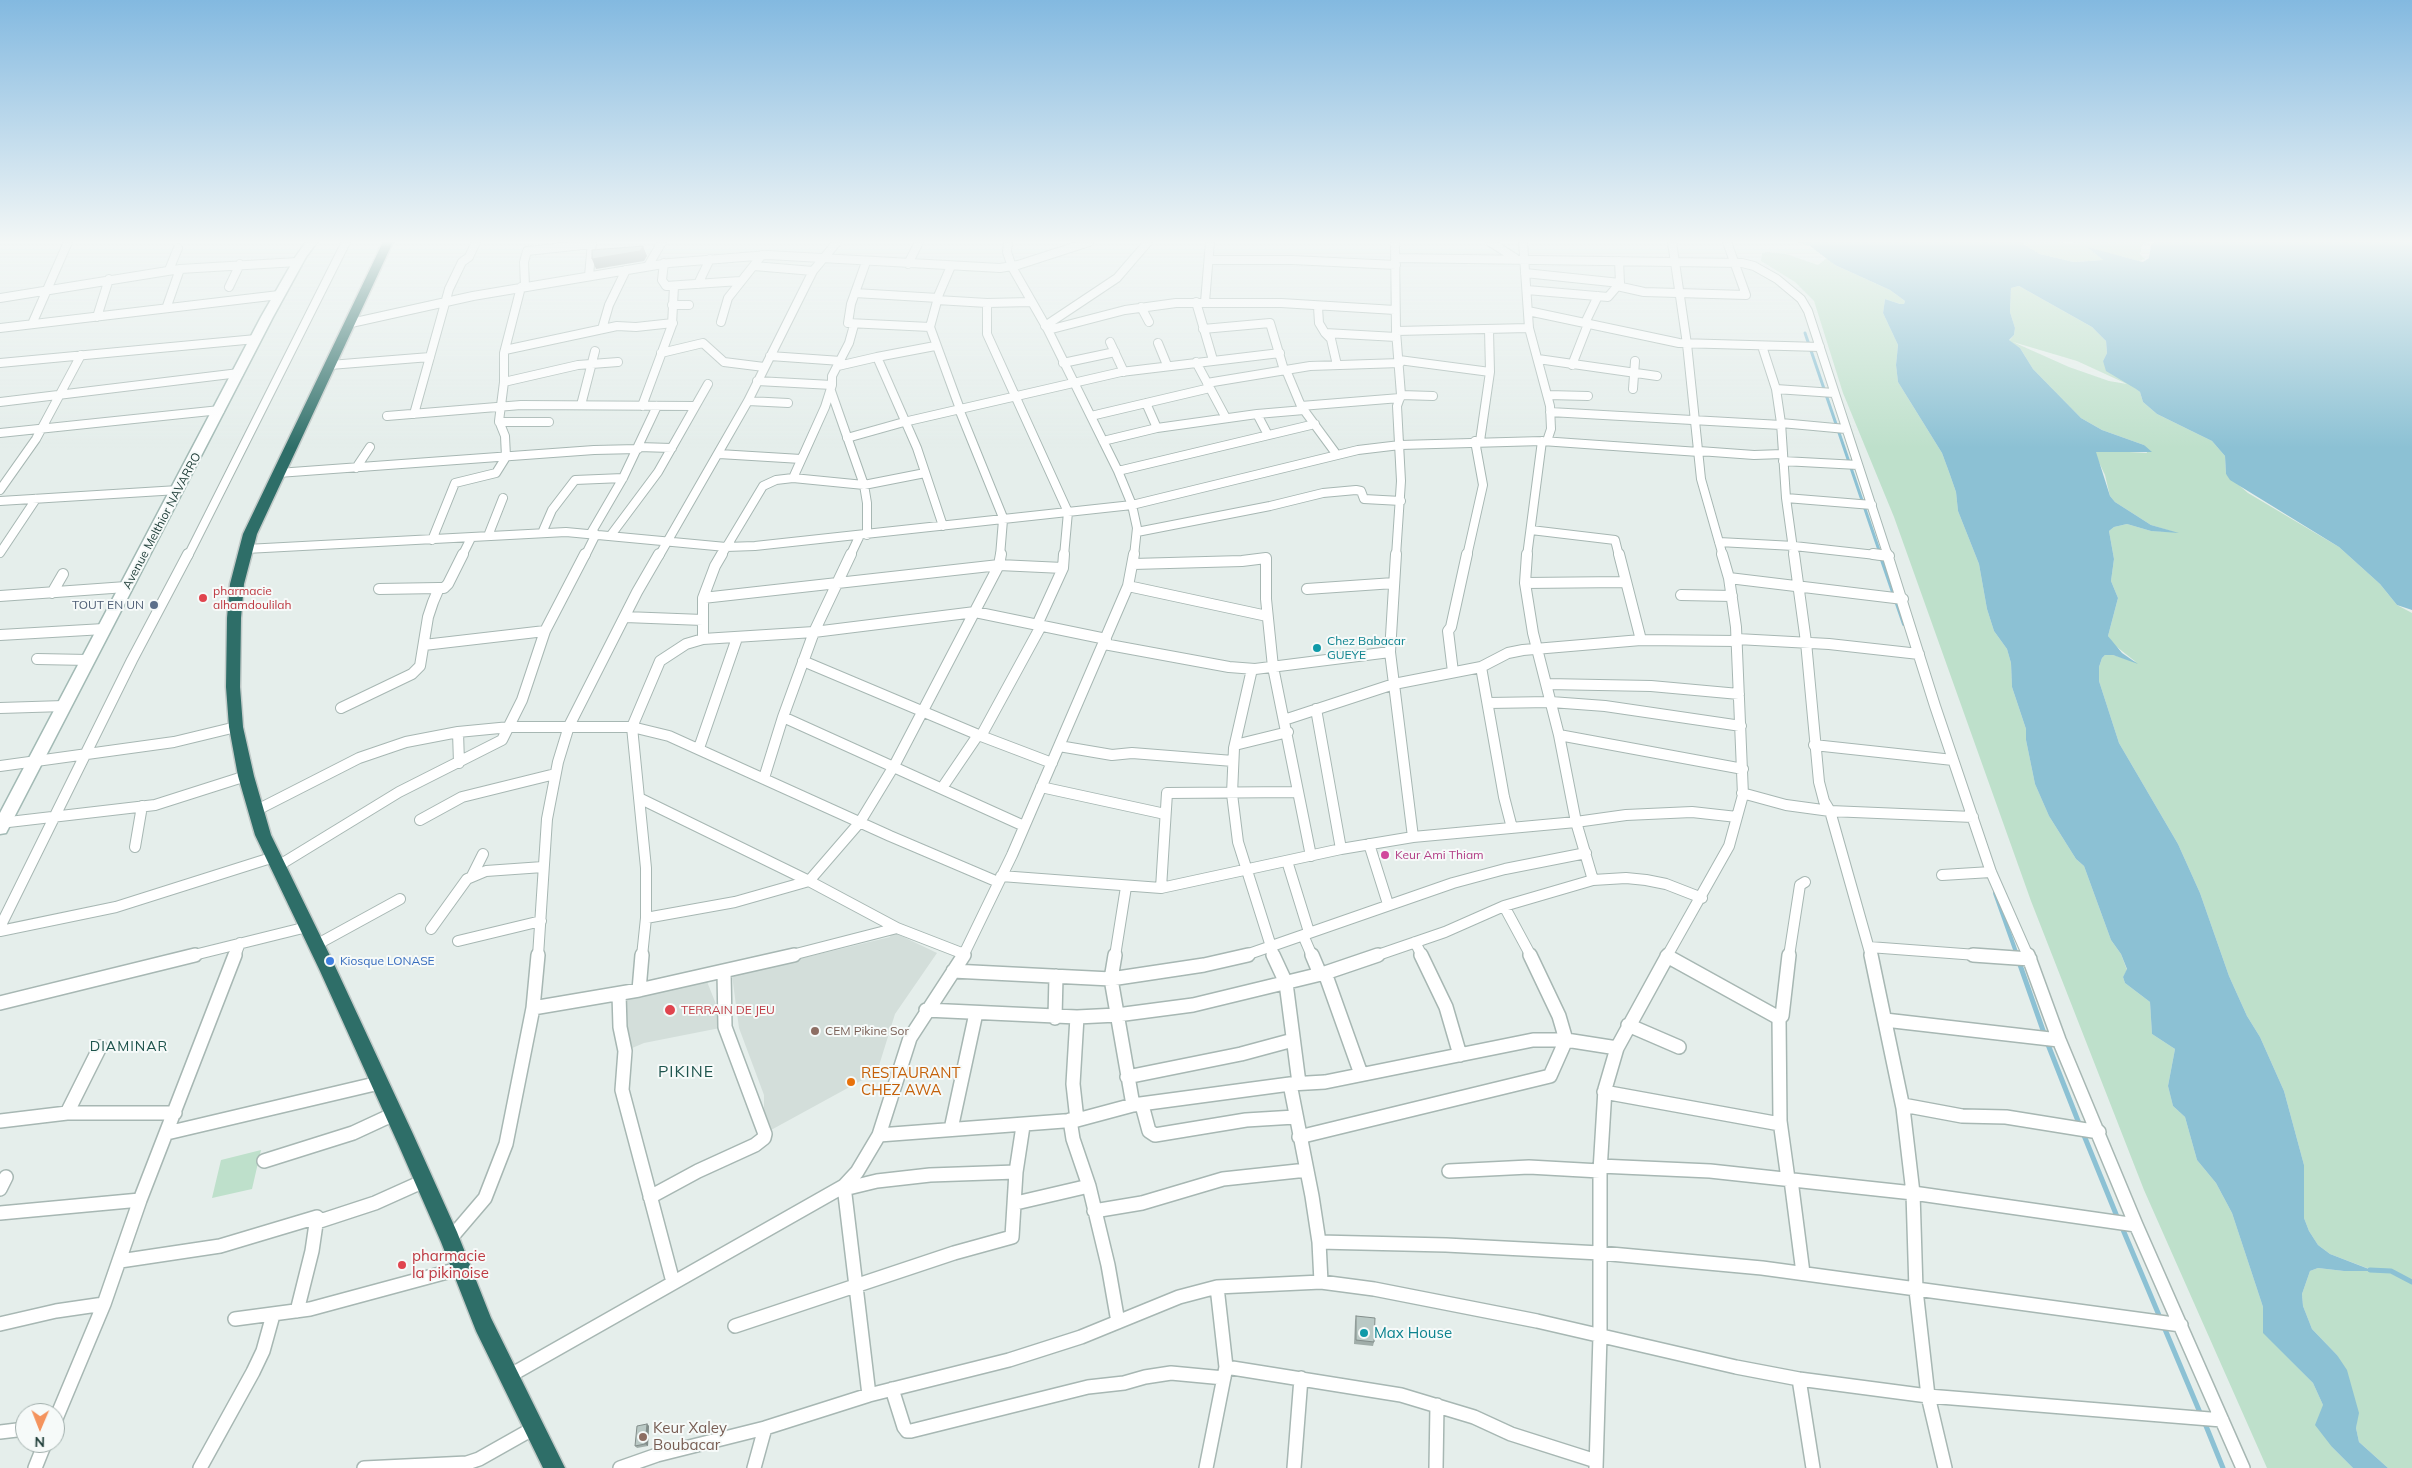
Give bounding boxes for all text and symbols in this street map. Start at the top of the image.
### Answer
street label: Avenue Melthior NAVARRO [120,450,204,592]
place label: pharmacie alhamdoulilah [213,584,292,612]
marker: pharmacie alhamdoulilah [197,592,209,604]
place label: TOUT EN UN [72,598,144,612]
marker: TOUT EN UN [148,599,160,611]
place label: Chez Babacar GUEYE [1327,634,1405,662]
marker: Chez Babacar GUEYE [1311,642,1323,654]
place label: Keur Ami Thiam [1395,848,1484,862]
marker: Keur Ami Thiam [1379,849,1391,861]
place label: Kiosque LONASE [340,954,435,968]
marker: Kiosque LONASE [324,955,336,967]
marker: TERRAIN DE JEU [663,1003,677,1017]
place label: TERRAIN DE JEU [681,1003,775,1017]
place label: CEM Pikine Sor [825,1024,909,1038]
marker: CEM Pikine Sor [809,1025,821,1037]
district label: DIAMINAR [89,1039,169,1055]
district label: PIKINE [657,1062,715,1082]
place label: RESTAURANT CHEZ AWA [861,1064,960,1099]
marker: RESTAURANT CHEZ AWA [845,1076,857,1088]
place label: pharmacie la pikinoise [412,1247,489,1282]
marker: pharmacie la pikinoise [396,1259,408,1271]
place label: Max House [1374,1324,1452,1342]
marker: Max House [1358,1327,1370,1339]
north arrow [15,1403,65,1453]
place label: Keur Xaley Boubacar [653,1419,727,1454]
marker: Keur Xaley Boubacar [637,1431,649,1443]
text: N [34,1433,45,1451]

